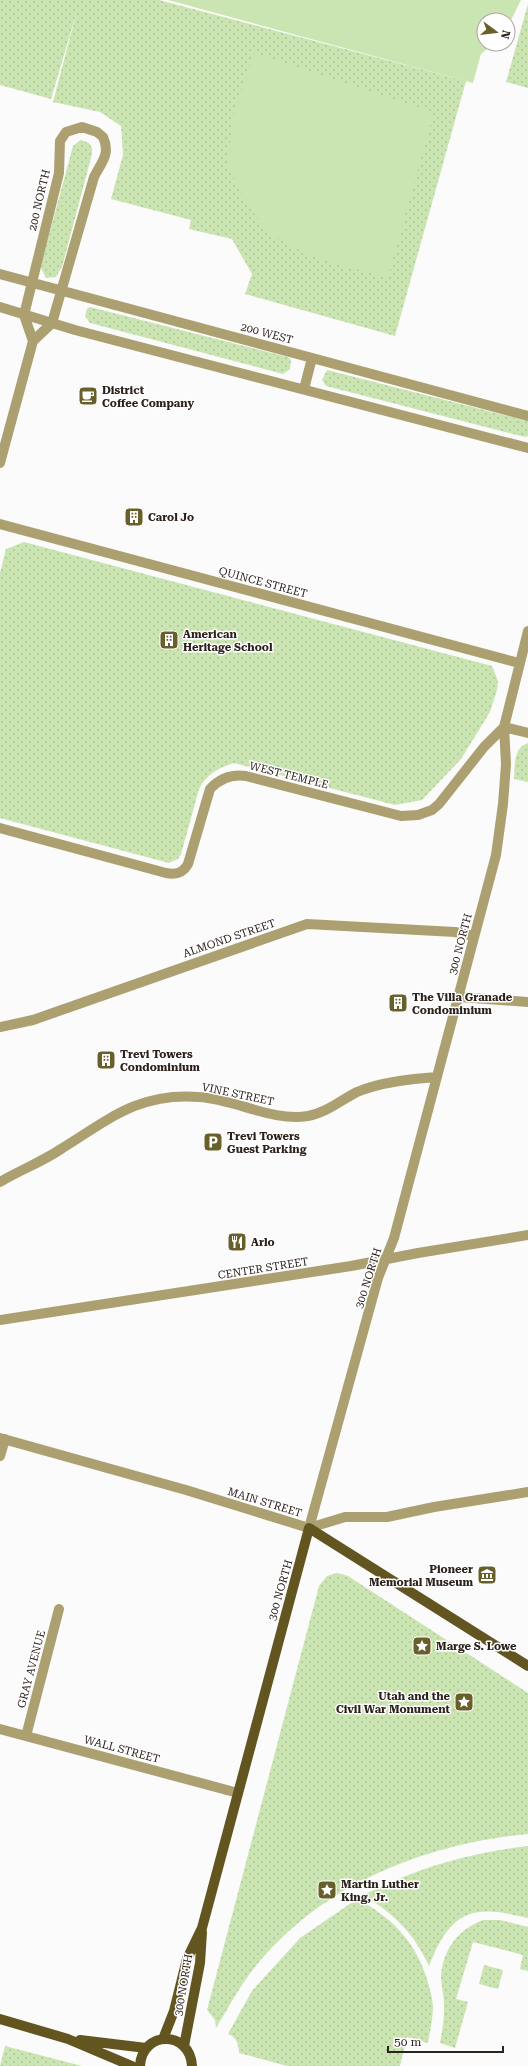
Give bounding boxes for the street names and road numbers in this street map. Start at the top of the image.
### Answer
street label: 200 NORTH [26,168,53,232]
street label: 200 WEST [239,320,294,347]
street label: QUINCE STREET [217,564,309,601]
street label: WEST TEMPLE [248,759,330,792]
street label: 300 NORTH [446,912,475,976]
street label: ALMOND STREET [181,917,277,960]
street label: VINE STREET [201,1080,275,1108]
street label: 300 NORTH [353,1246,384,1310]
street label: CENTER STREET [217,1255,309,1282]
street label: MAIN STREET [226,1485,304,1520]
street label: 300 NORTH [266,1558,295,1622]
street label: GRAY AVENUE [15,1629,48,1710]
street label: WALL STREET [83,1733,161,1766]
street label: 300 NORTH [172,1953,195,2017]

